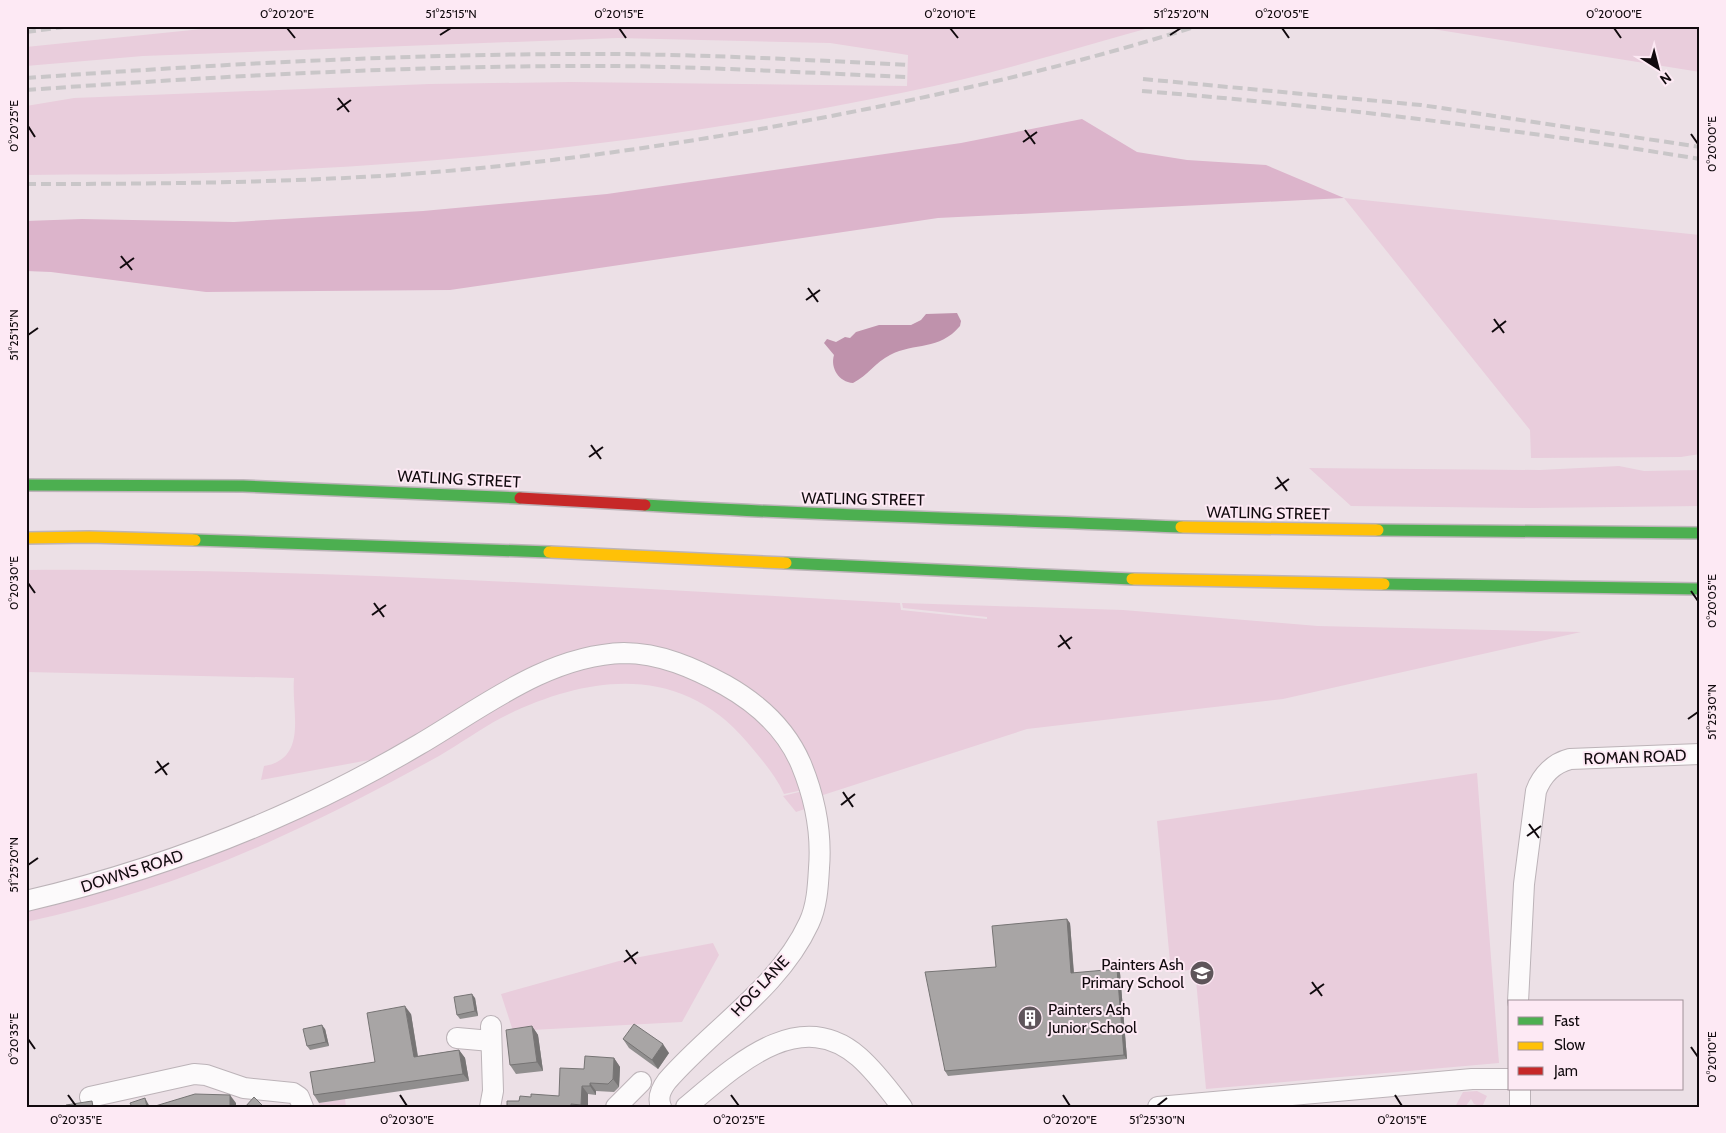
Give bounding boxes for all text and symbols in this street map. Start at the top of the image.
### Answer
text: 0°20'20"E [260,6,314,21]
text: 51°25'15"N [425,6,477,21]
text: 0°20'15"E [594,6,644,21]
text: 0°20'10"E [924,6,976,21]
text: 51°25'20"N [1153,6,1209,21]
text: 0°20'05"E [1255,6,1309,21]
text: 0°20'00"E [1586,6,1642,21]
north arrow [1634,42,1684,92]
text: N [1656,68,1675,89]
text: 0°20'25"E [6,100,21,152]
text: 0°20'00"E [1704,116,1719,172]
text: 51°25'15"N [6,309,21,361]
street label: WATLING STREET [397,466,522,492]
street label: WATLING STREET [801,488,925,510]
street label: WATLING STREET [1206,502,1330,524]
text: 0°20'30"E [6,556,21,610]
text: 0°20'05"E [1704,574,1719,628]
text: 51°25'30"N [1704,684,1719,740]
street label: ROMAN ROAD [1583,746,1687,768]
text: 51°25'20"N [6,837,21,893]
street label: DOWNS ROAD [78,846,186,896]
street label: HOG LANE [727,952,793,1020]
place label: Painters Ash Primary School [1081,955,1184,992]
school or university icon: Painters Ash Primary School [1189,960,1215,986]
place label: Painters Ash Junior School [1047,1000,1137,1037]
legend [1508,1000,1684,1090]
building icon: Painters Ash Junior School [1017,1005,1043,1031]
text: Fast [1554,1012,1579,1030]
text: 0°20'35"E [6,1013,21,1065]
text: 0°20'10"E [1704,1031,1719,1083]
text: Slow [1554,1036,1585,1054]
text: Jam [1553,1062,1578,1080]
text: 0°20'35"E [50,1112,102,1127]
text: 0°20'30"E [380,1112,434,1127]
text: 0°20'25"E [713,1112,765,1127]
text: 0°20'20"E [1043,1112,1097,1127]
text: 51°25'30"N [1129,1112,1185,1127]
text: 0°20'15"E [1377,1112,1427,1127]

